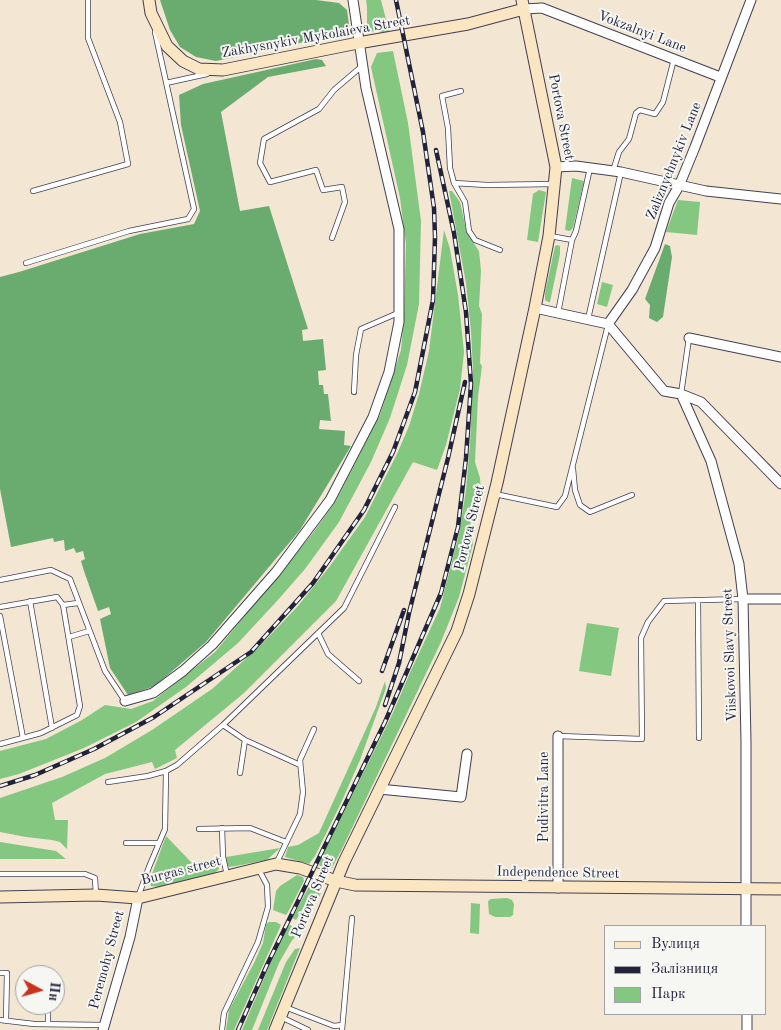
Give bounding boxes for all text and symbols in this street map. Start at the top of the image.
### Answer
street label: Vokzalnyi Lane [595,7,689,57]
street label: Zakhysnykiv Mykolaieva Street [220,12,412,62]
street label: Portova Street [544,72,578,162]
street label: Zaliznychnykiv Lane [643,100,705,222]
street label: Portova Street [451,483,489,573]
street label: Viiskovoi Slavy Street [719,588,741,722]
street label: Pudivitra Lane [536,751,552,843]
street label: Burgas street [139,853,223,889]
street label: Portova Street [288,853,338,941]
street label: Independence Street [496,864,620,882]
street label: Peremohy Street [86,909,128,1011]
legend [604,925,766,1015]
text: Вулиця [651,937,700,952]
text: Залізниця [651,962,718,977]
north arrow [15,965,65,1015]
text: Пн [46,981,62,1002]
text: Парк [651,987,686,1002]

